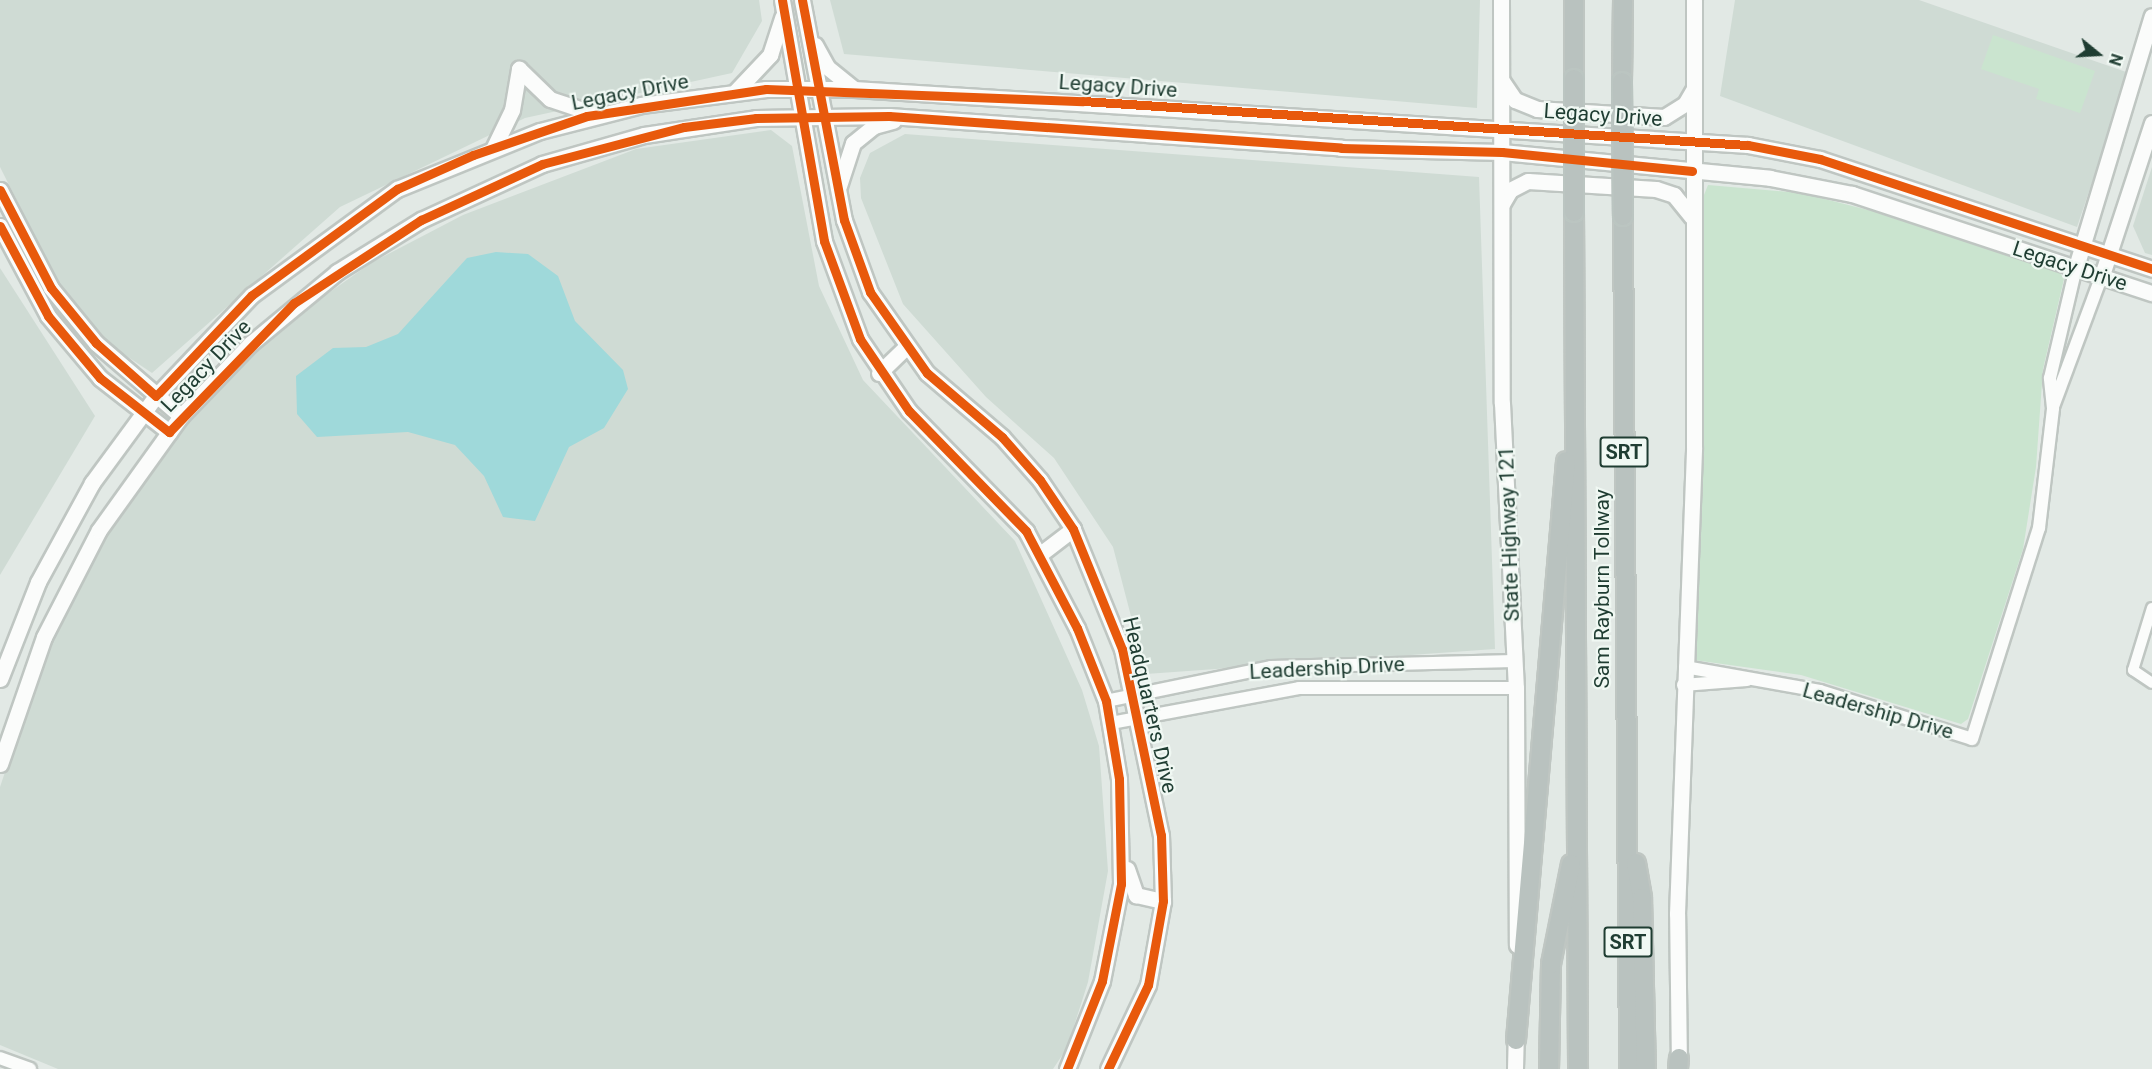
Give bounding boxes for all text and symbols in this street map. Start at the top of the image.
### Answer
north arrow [2068,24,2128,84]
text: N [2105,51,2126,68]
street label: Legacy Drive [569,68,691,116]
street label: Legacy Drive [1058,69,1178,103]
street label: Legacy Drive [1543,98,1663,132]
street label: Legacy Drive [2010,236,2130,296]
street label: Legacy Drive [156,314,256,418]
road number: SRT [1598,435,1650,469]
street label: State Highway 121 [1493,446,1525,622]
street label: Sam Rayburn Tollway [1589,489,1615,689]
street label: Headquarters Drive [1117,614,1183,796]
street label: Leadership Drive [1249,651,1405,685]
street label: Leadership Drive [1800,677,1956,745]
road number: SRT [1602,925,1654,959]

